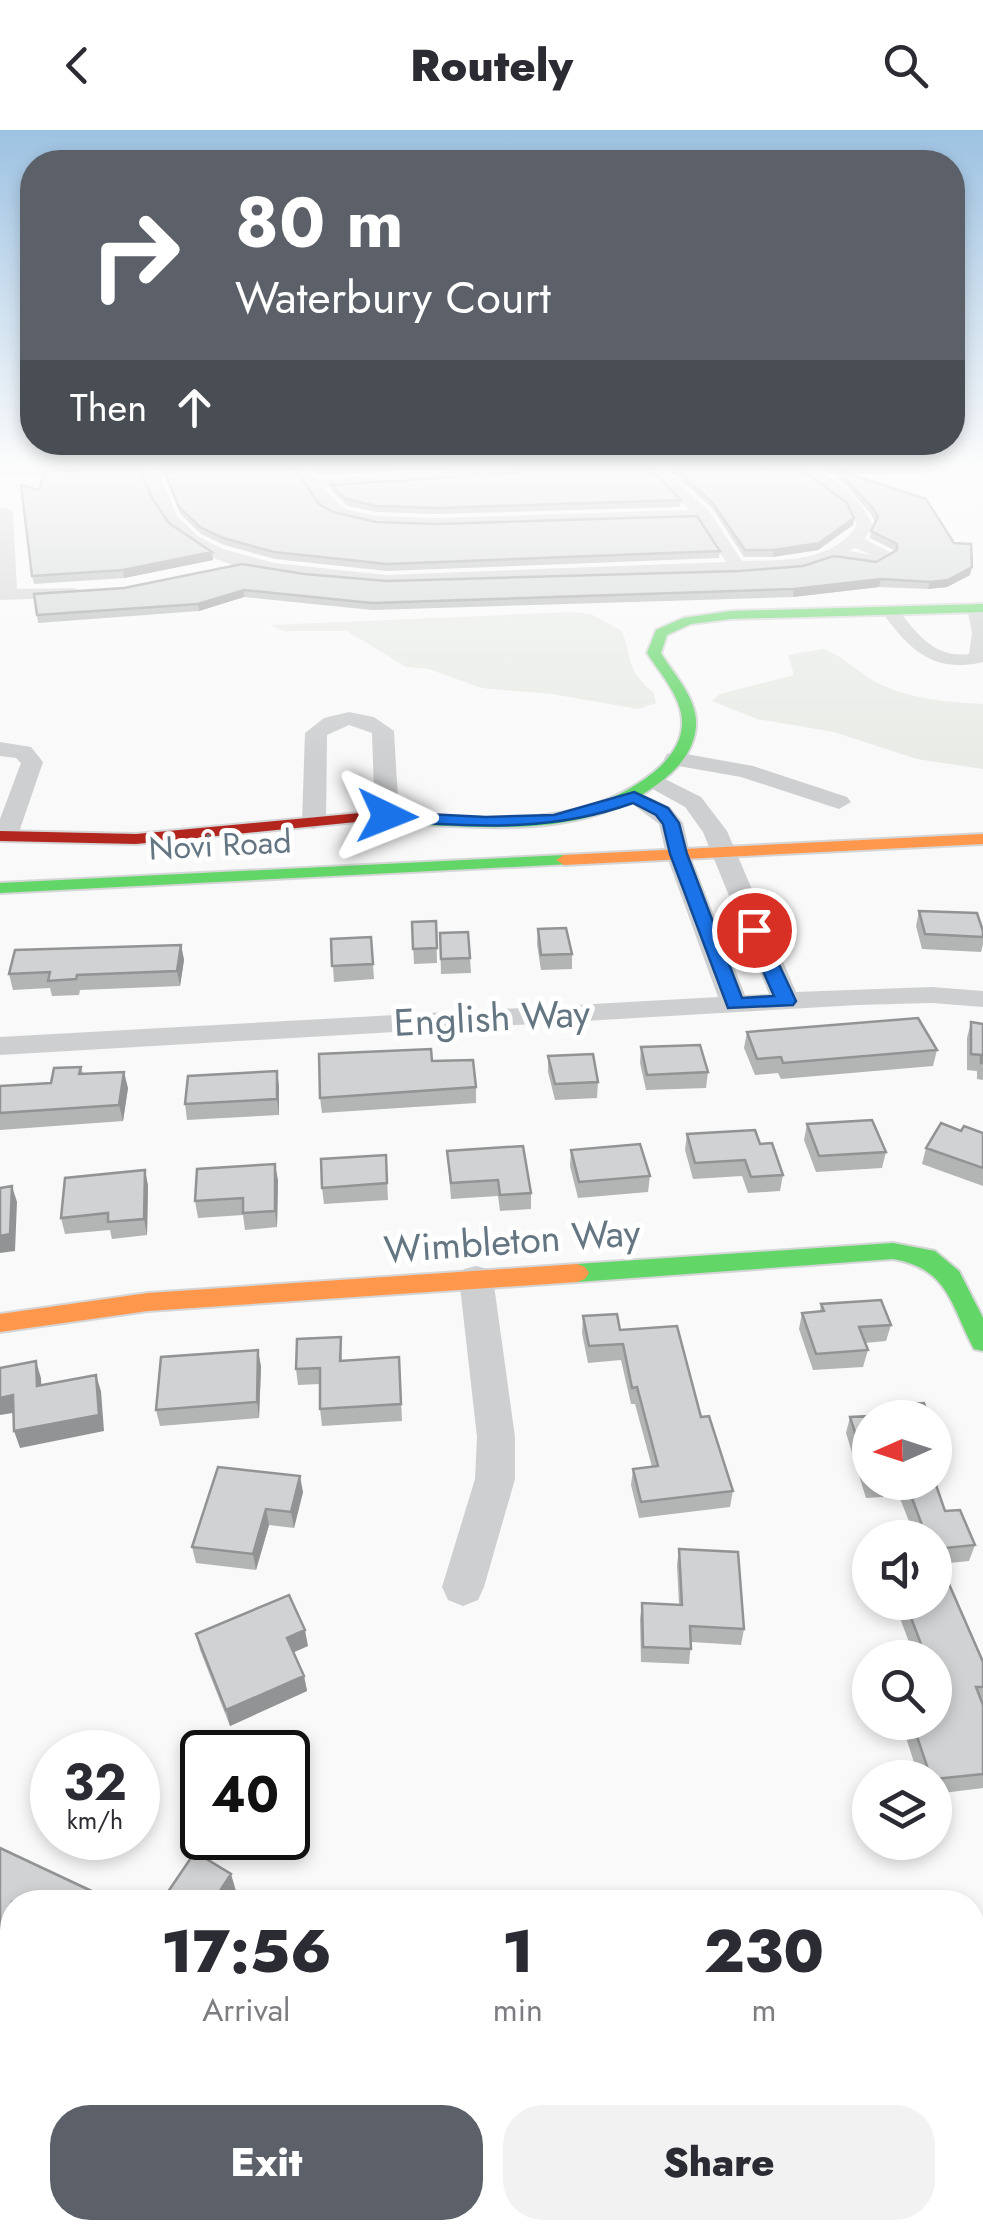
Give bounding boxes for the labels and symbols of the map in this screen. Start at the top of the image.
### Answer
position arrow [335,764,439,868]
street label: Novi Road [147,818,293,872]
pin [712,888,797,973]
street label: English Way [392,985,592,1050]
street label: Wimbleton Way [382,1204,642,1277]
north arrow [852,1400,952,1500]
speed limit sign: 40 [180,1730,310,1860]

